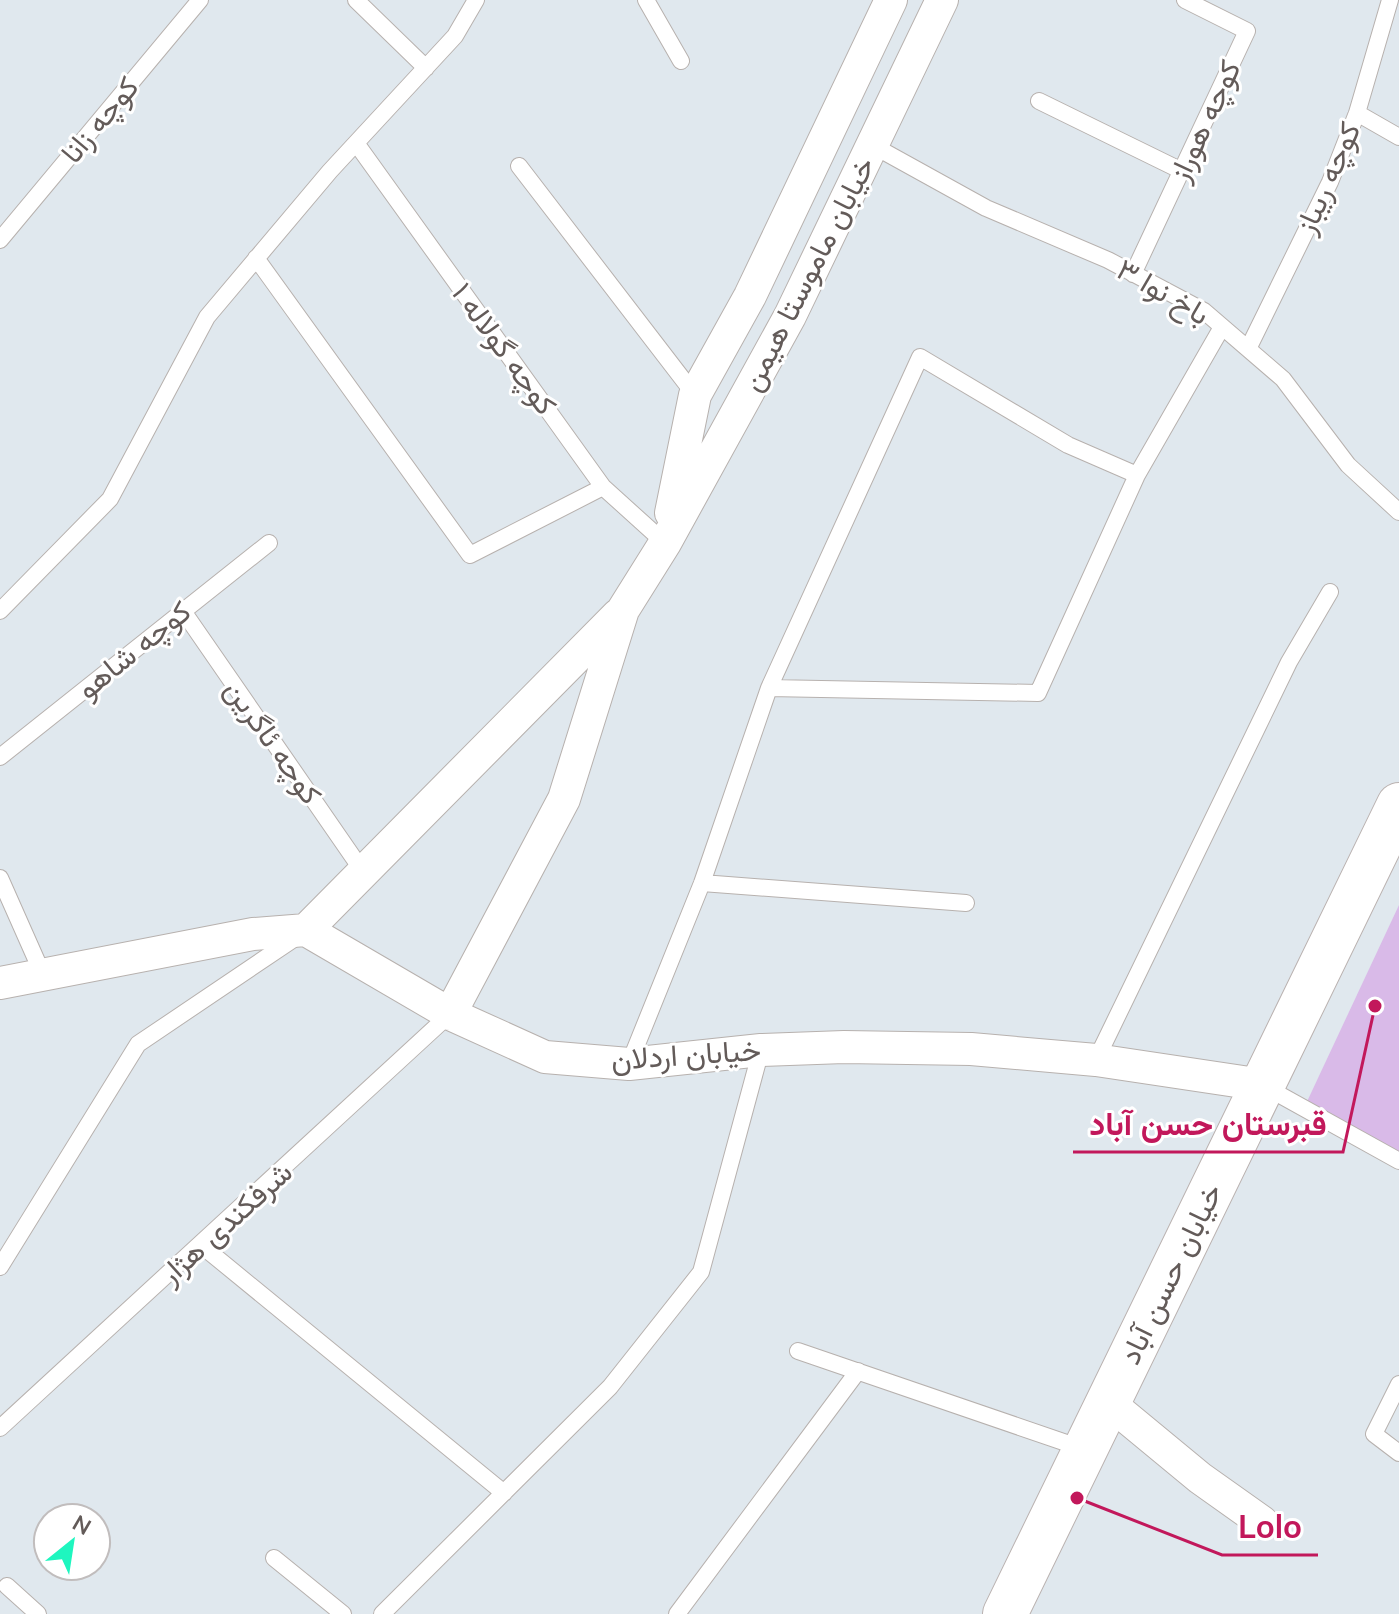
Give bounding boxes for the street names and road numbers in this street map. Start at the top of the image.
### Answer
street label: کوچه هوراز [1159,54,1251,189]
street label: کوچه زانا [52,68,148,172]
street label: کوچه ریباز [1285,116,1370,241]
street label: خیابان ماموستا هیمن [732,150,883,397]
street label: باخ نوا ۳ [1109,249,1217,335]
street label: کوچه گولاله ۱ [442,275,566,423]
street label: کوچه شاهو [69,592,199,708]
street label: کوچه ئاگرین [215,672,331,812]
street label: خیابان اردلان [610,1030,762,1078]
street label: شرفکندی هژار [150,1153,300,1293]
street label: خیابان حسن آباد [1110,1177,1230,1370]

